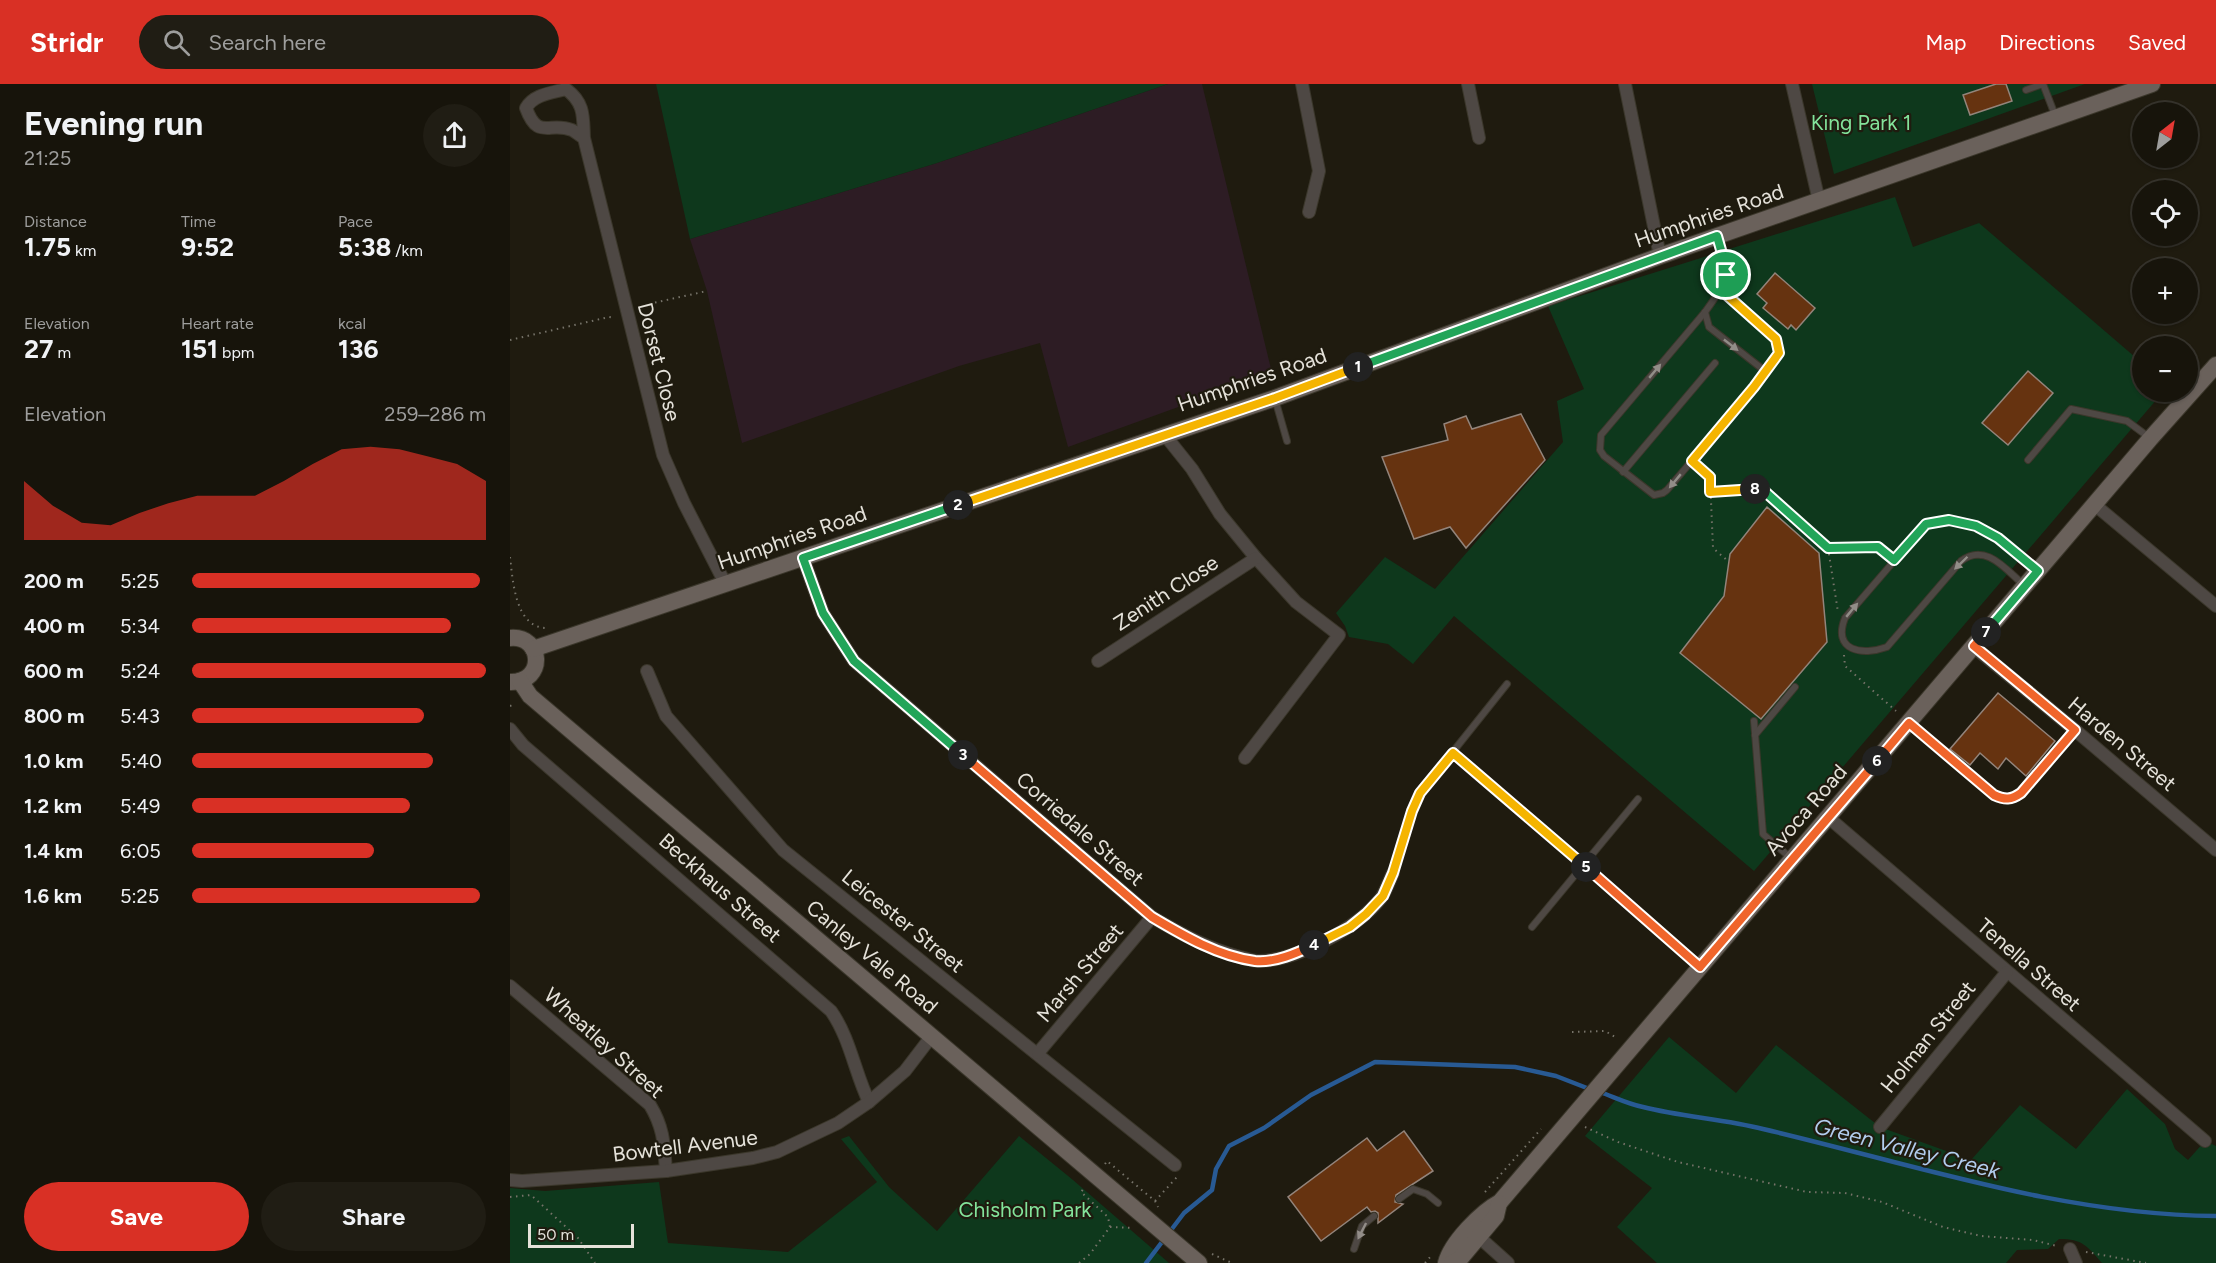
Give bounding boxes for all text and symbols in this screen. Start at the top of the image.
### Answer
search box [139,15,559,69]
text: Stridr [30,25,103,59]
icon: search [160,26,193,59]
text: Search here [208,29,326,56]
text: Map [1925,30,1966,55]
text: Directions [1999,30,2095,55]
text: Saved [2128,30,2186,55]
north arrow [2132,102,2198,168]
map controls [2132,102,2198,402]
text: Evening run [24,104,203,143]
button: share [423,104,486,167]
park label: King Park 1 [1811,110,1911,135]
text: 21:25 [24,146,71,170]
street label: Humphries Road [1631,178,1787,253]
button: locate [2132,180,2198,246]
text: Distance [24,212,87,231]
text: Time [181,212,216,231]
text: Pace [338,212,373,231]
text: 1.75 [24,231,71,263]
text: 9:52 [181,231,234,263]
text: 5:38 [338,231,391,263]
text: km [71,241,96,260]
text: /km [391,241,423,260]
pin [1700,249,1751,300]
icon: arrive [1709,258,1742,291]
button: + [2132,258,2198,324]
street label: Dorset Close [633,300,686,424]
text: Elevation [24,314,90,333]
text: Heart rate [181,314,254,333]
text: kcal [338,314,366,333]
text: 27 [24,333,54,365]
text: 151 [181,333,218,365]
text: 136 [338,333,379,365]
button: − [2132,336,2198,402]
one-way arrow [1723,338,1738,350]
street label: Humphries Road [1174,342,1330,417]
text: m [54,343,71,362]
text: bpm [218,343,254,362]
pin: 1 [1343,352,1373,382]
text: 1 [1355,357,1361,376]
one-way arrow [1648,363,1661,379]
text: Elevation [24,402,106,426]
text: 259–286 m [384,402,486,426]
one-way arrow [1668,473,1681,489]
pin: 8 [1740,474,1770,504]
text: 8 [1750,479,1760,498]
pin: 2 [943,490,973,520]
text: 2 [953,495,963,514]
street label: Humphries Road [714,500,870,575]
street label: Zenith Close [1109,550,1223,636]
one-way arrow [1954,555,1968,569]
text: 200 m [24,569,84,593]
text: 5:25 [120,569,159,593]
one-way arrow [1845,603,1858,618]
text: 400 m [24,614,85,638]
text: 5:34 [120,614,160,638]
pin: 7 [1971,617,2001,647]
text: 7 [1982,622,1990,641]
text: 600 m [24,659,84,683]
text: 5:24 [120,659,160,683]
street label: Harden Street [2063,691,2181,796]
text: 800 m [24,704,84,728]
text: 5:43 [120,704,160,728]
pin: 3 [948,740,978,770]
text: 3 [959,745,967,764]
pin: 6 [1862,746,1892,776]
text: 1.0 km [24,749,83,773]
text: 5:40 [120,749,162,773]
text: 6 [1872,751,1882,770]
street label: Avoca Road [1759,759,1852,860]
street label: Corriedale Street [1011,766,1149,891]
text: 1.2 km [24,794,82,818]
text: 5:49 [120,794,160,818]
street label: Beckhaus Street [654,828,787,948]
text: 1.4 km [24,839,83,863]
text: 6:05 [120,839,161,863]
pin: 5 [1571,852,1601,882]
text: 5 [1581,857,1591,876]
street label: Leicester Street [837,864,970,978]
text: 1.6 km [24,884,82,908]
text: 5:25 [120,884,159,908]
street label: Canley Vale Road [802,894,943,1019]
street label: Tenella Street [1972,913,2086,1016]
street label: Marsh Street [1031,918,1128,1027]
pin: 4 [1299,930,1329,960]
text: 4 [1309,935,1319,954]
street label: Holman Street [1875,976,1980,1098]
street label: Wheatley Street [539,982,670,1103]
water label: Green Valley Creek [1811,1112,2004,1185]
street label: Bowtell Avenue [611,1124,759,1167]
button: Save [24,1182,249,1251]
button: Share [261,1182,486,1251]
park label: Chisholm Park [958,1197,1092,1222]
scale bar [528,1221,634,1248]
one-way arrow [1357,1223,1367,1240]
text: 50 m [537,1225,574,1244]

